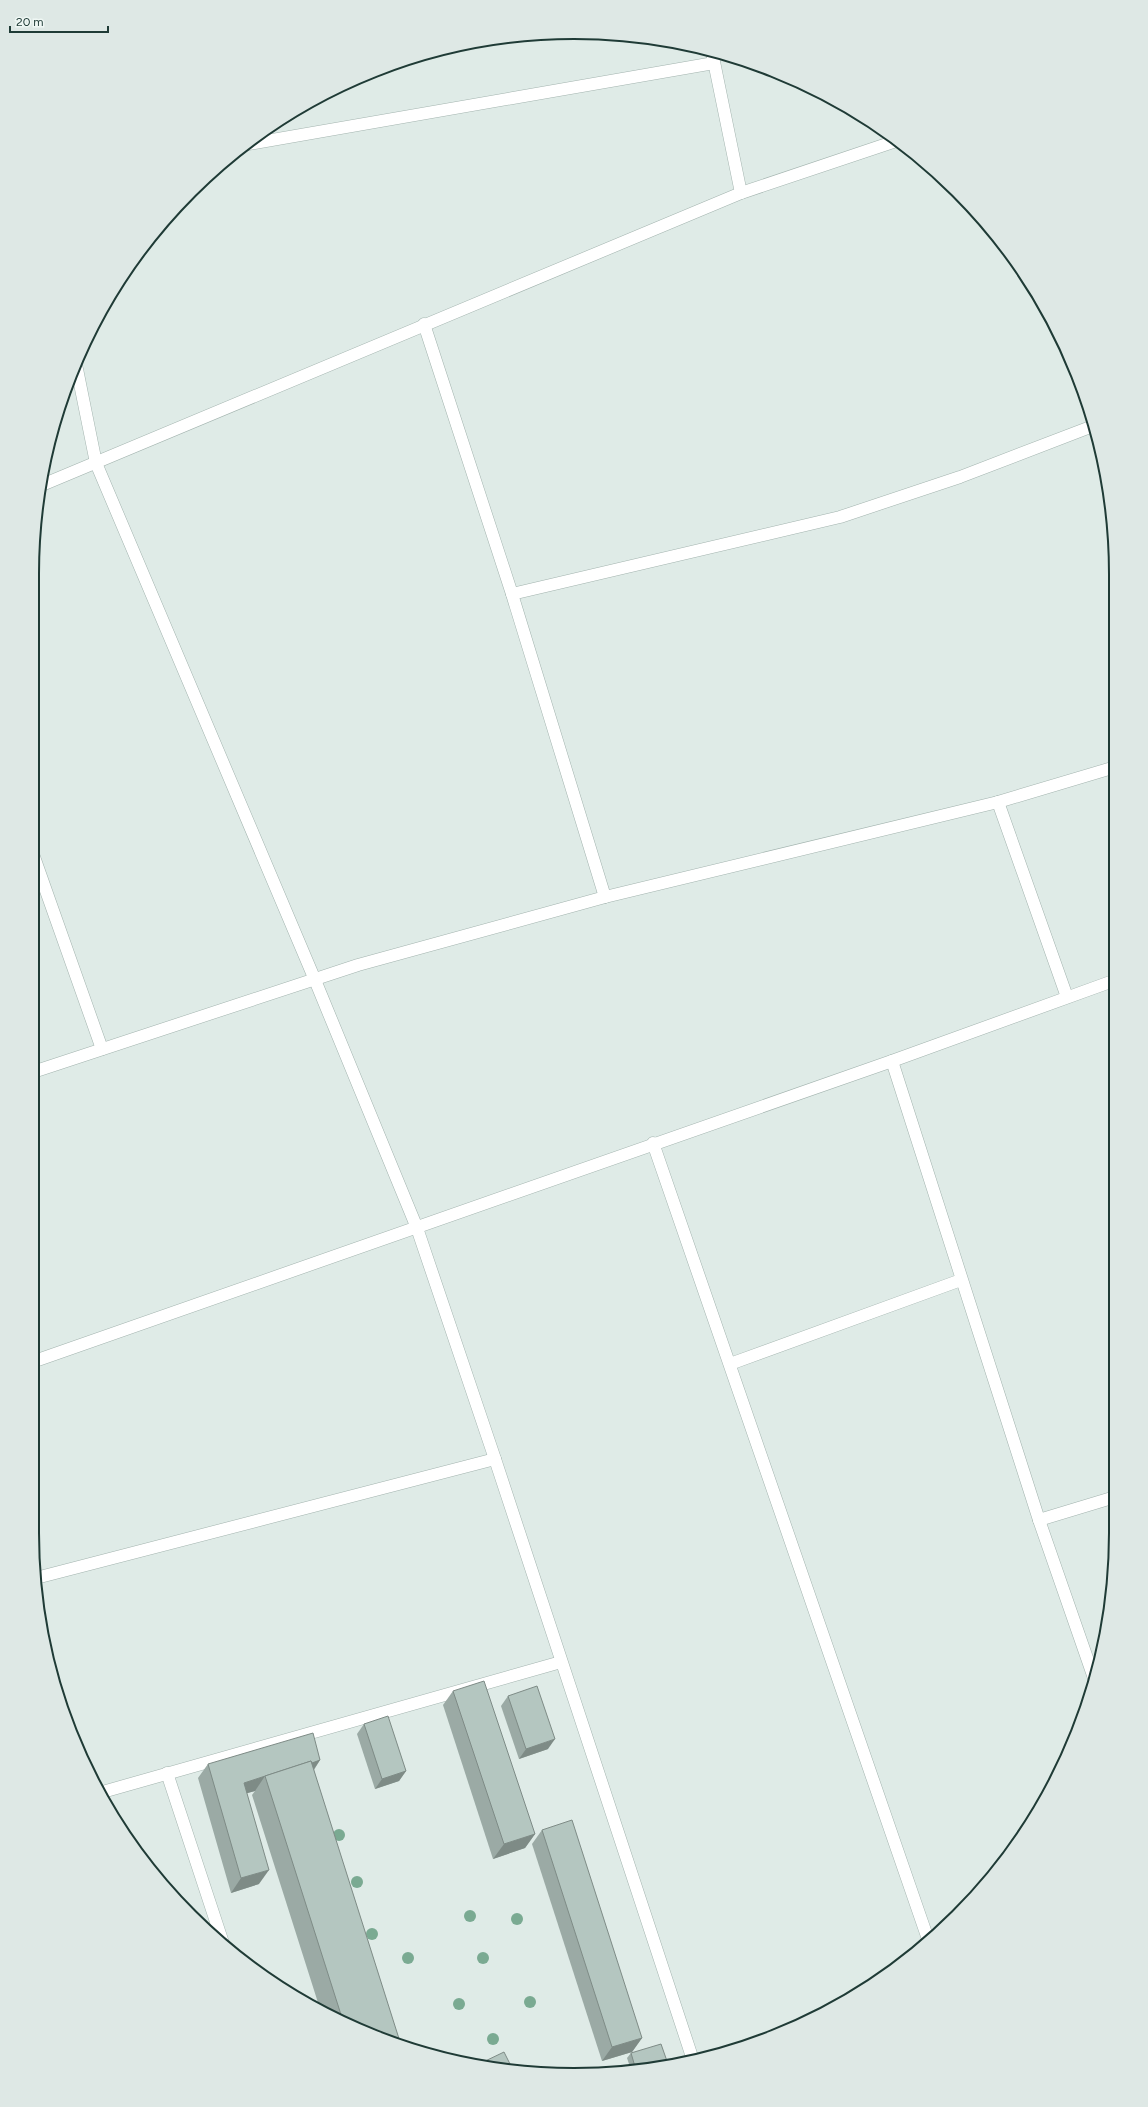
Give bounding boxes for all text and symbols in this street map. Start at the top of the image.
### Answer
scale bar [10,8,108,34]
text: 20 m [16,15,44,29]

